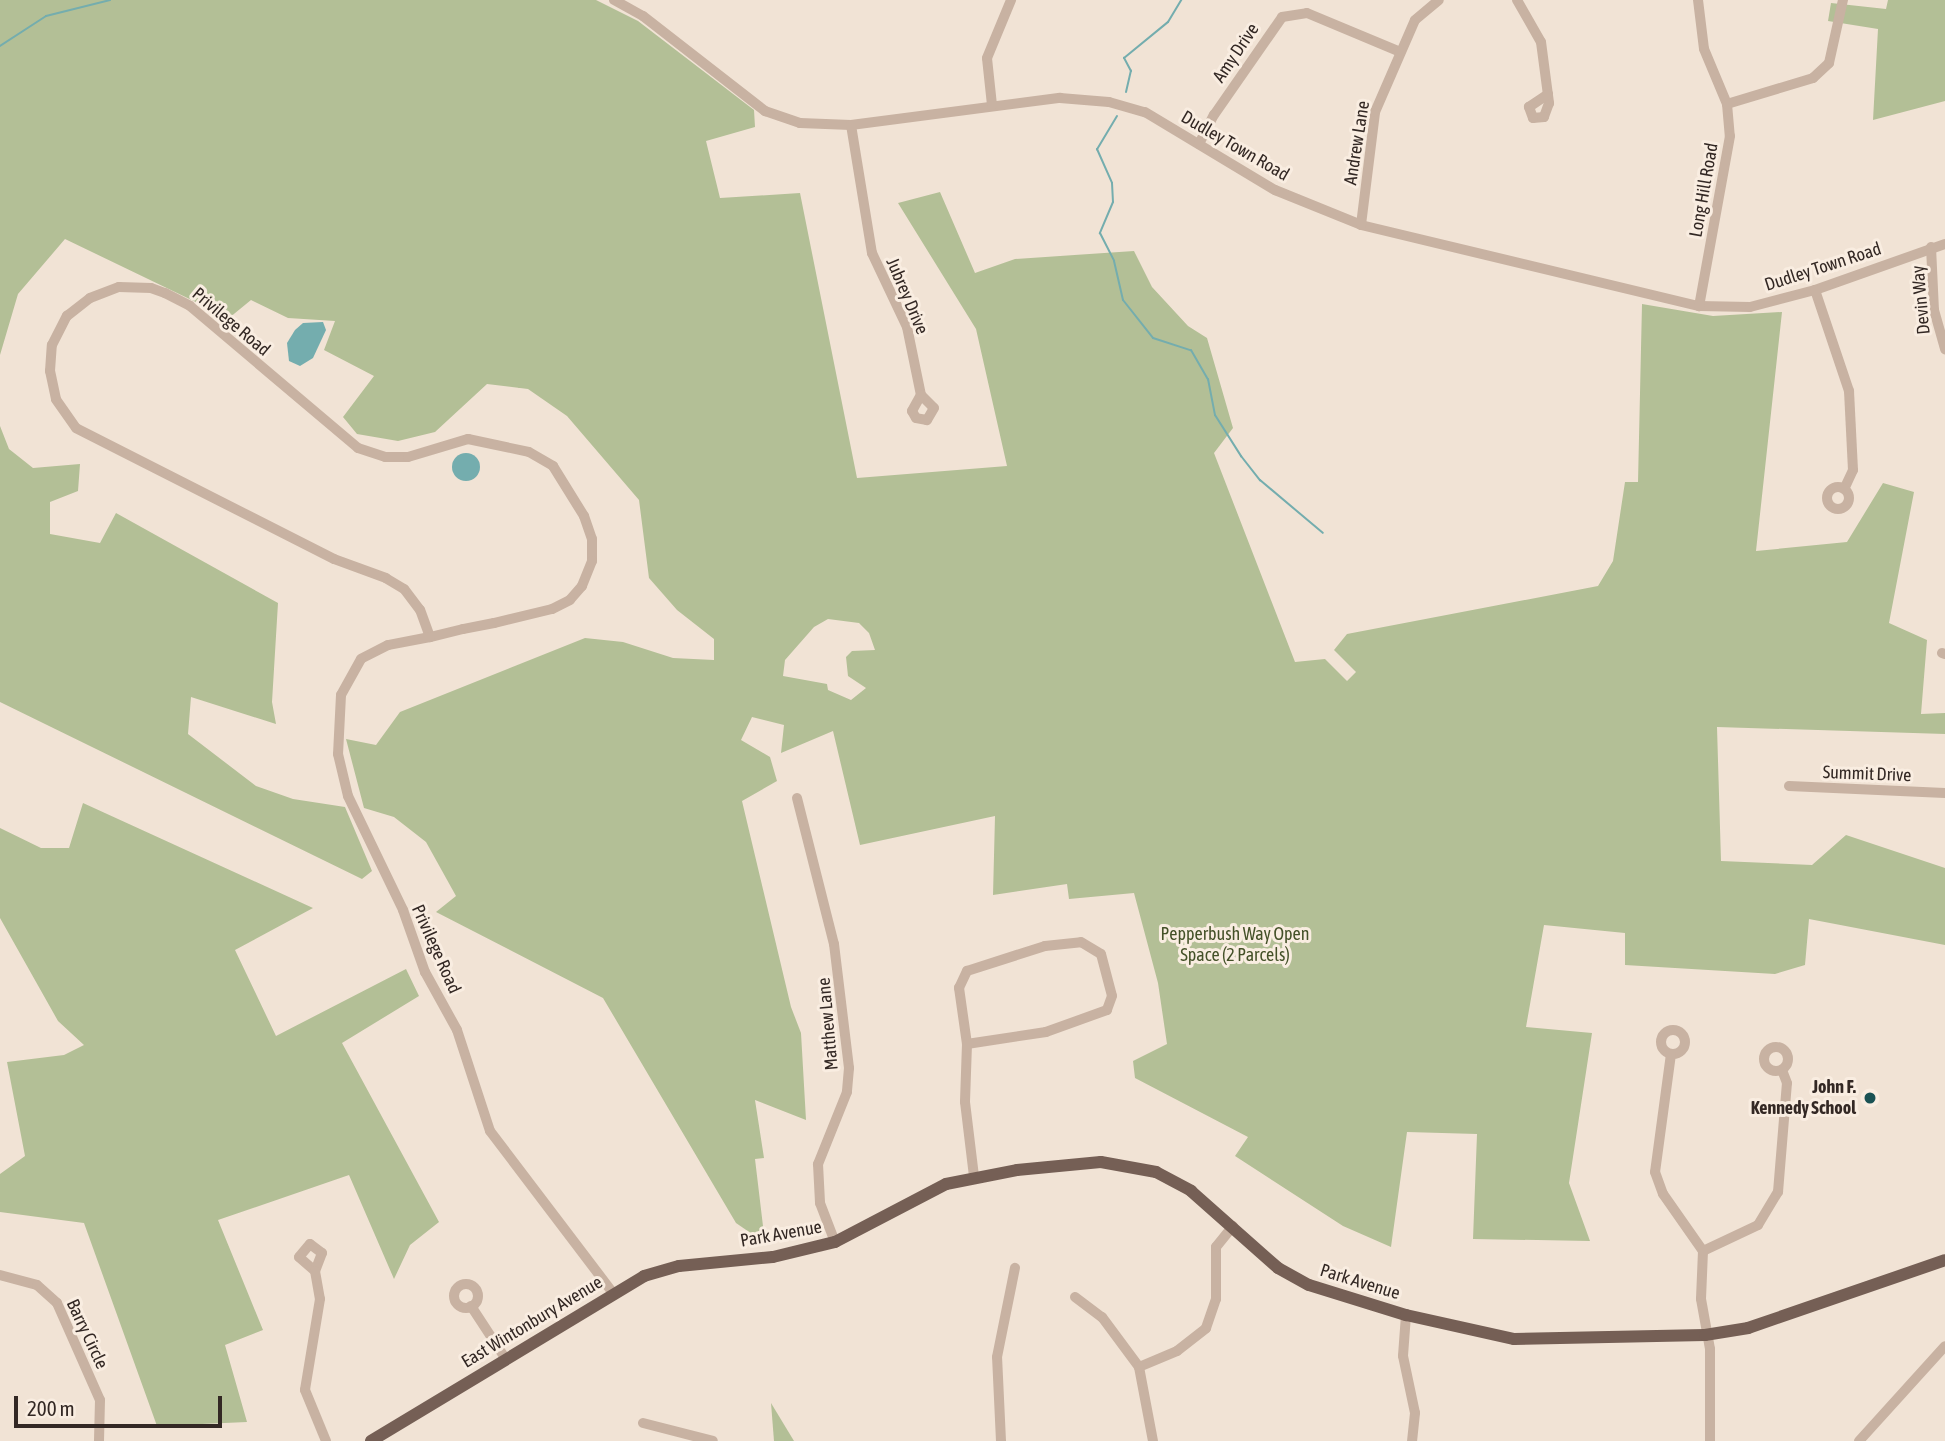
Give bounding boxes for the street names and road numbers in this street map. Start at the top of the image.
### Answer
street label: Amy Drive [1208,19,1264,87]
street label: Andrew Lane [1340,99,1374,187]
street label: Dudley Town Road [1177,106,1293,186]
street label: Long Hill Road [1685,141,1723,239]
street label: Dudley Town Road [1762,238,1884,296]
street label: Jubrey Drive [881,254,933,338]
street label: Devin Way [1907,265,1935,335]
street label: Privilege Road [188,283,274,361]
street label: Summit Drive [1822,762,1912,786]
street label: Privilege Road [407,901,465,997]
street label: Matthew Lane [813,977,843,1071]
street label: Park Avenue [739,1216,823,1252]
street label: Park Avenue [1317,1260,1403,1304]
street label: East Wintonbury Avenue [458,1271,606,1373]
street label: Barry Circle [61,1296,113,1372]

